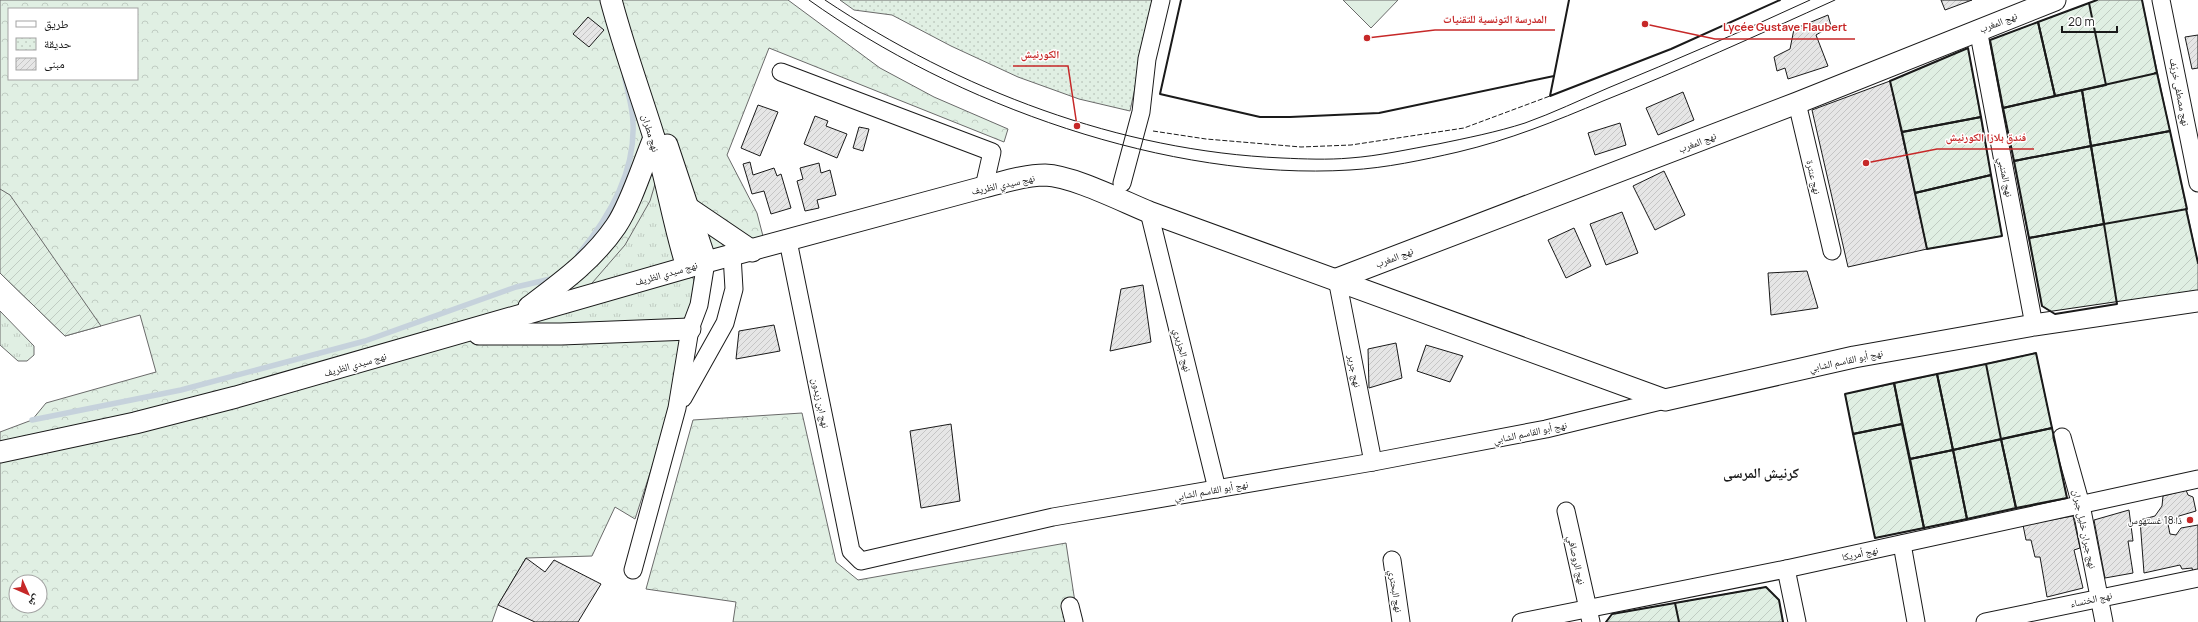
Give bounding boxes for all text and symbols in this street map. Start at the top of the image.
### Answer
callout: المدرسة التونسية للتقنيات [1435,7,1555,30]
legend [8,8,138,80]
street label: نهج المغرب [1977,8,2019,36]
scale bar [2062,8,2117,34]
text: المدرسة التونسية للتقنيات [1443,11,1547,26]
text: 20 m [2068,13,2095,30]
text: طريق [44,15,69,32]
callout: Lycée Gustave Flaubert [1715,16,1855,39]
text: Lycée Gustave Flaubert [1723,19,1847,34]
text: حديقة [44,35,72,52]
callout: الكورنيش [1013,43,1068,66]
text: الكورنيش [1021,46,1059,62]
text: مبنى [44,55,65,72]
street label: نهج مصطفى خريّف [2167,57,2193,127]
street label: نهج مطران [639,113,663,154]
callout: فندق بلازا الكورنيش [1937,126,2034,149]
street label: نهج المغرب [1676,128,1718,156]
text: فندق بلازا الكورنيش [1946,129,2027,145]
street label: نهج المتنبي [1994,156,2017,199]
street label: نهج عنترة [1803,158,1825,196]
street label: نهج سيدي الظريف [970,170,1037,199]
street label: نهج المغرب [1373,243,1415,271]
street label: نهج سيدي الظريف [633,257,700,290]
street label: نهج الجزيري [1169,327,1195,374]
street label: نهج أبو القاسم الشابي [1808,345,1885,376]
street label: نهج سيدي الظريف [322,348,389,381]
street label: نهج جرير [1345,352,1365,389]
street label: نهج ابن زيدون [809,377,833,430]
street label: نهج أبو القاسم الشابي [1492,417,1569,448]
district label: كرنيش المرسى [1723,463,1799,482]
street label: نهج أبو القاسم الشابي [1173,477,1250,505]
street label: نهج جبران خليل جبران [2070,488,2100,570]
place label: ذا 18 غستهوس [2128,513,2182,527]
marker: ذا 18 غستهوس [2185,515,2195,525]
street label: نهج الروصافي [1563,534,1589,586]
street label: نهج أمريكا [1841,542,1880,564]
street label: نهج البحتري [1384,569,1406,614]
north arrow [8,574,48,614]
street label: نهج الخنساء [2069,588,2114,610]
text: ش [25,591,45,611]

